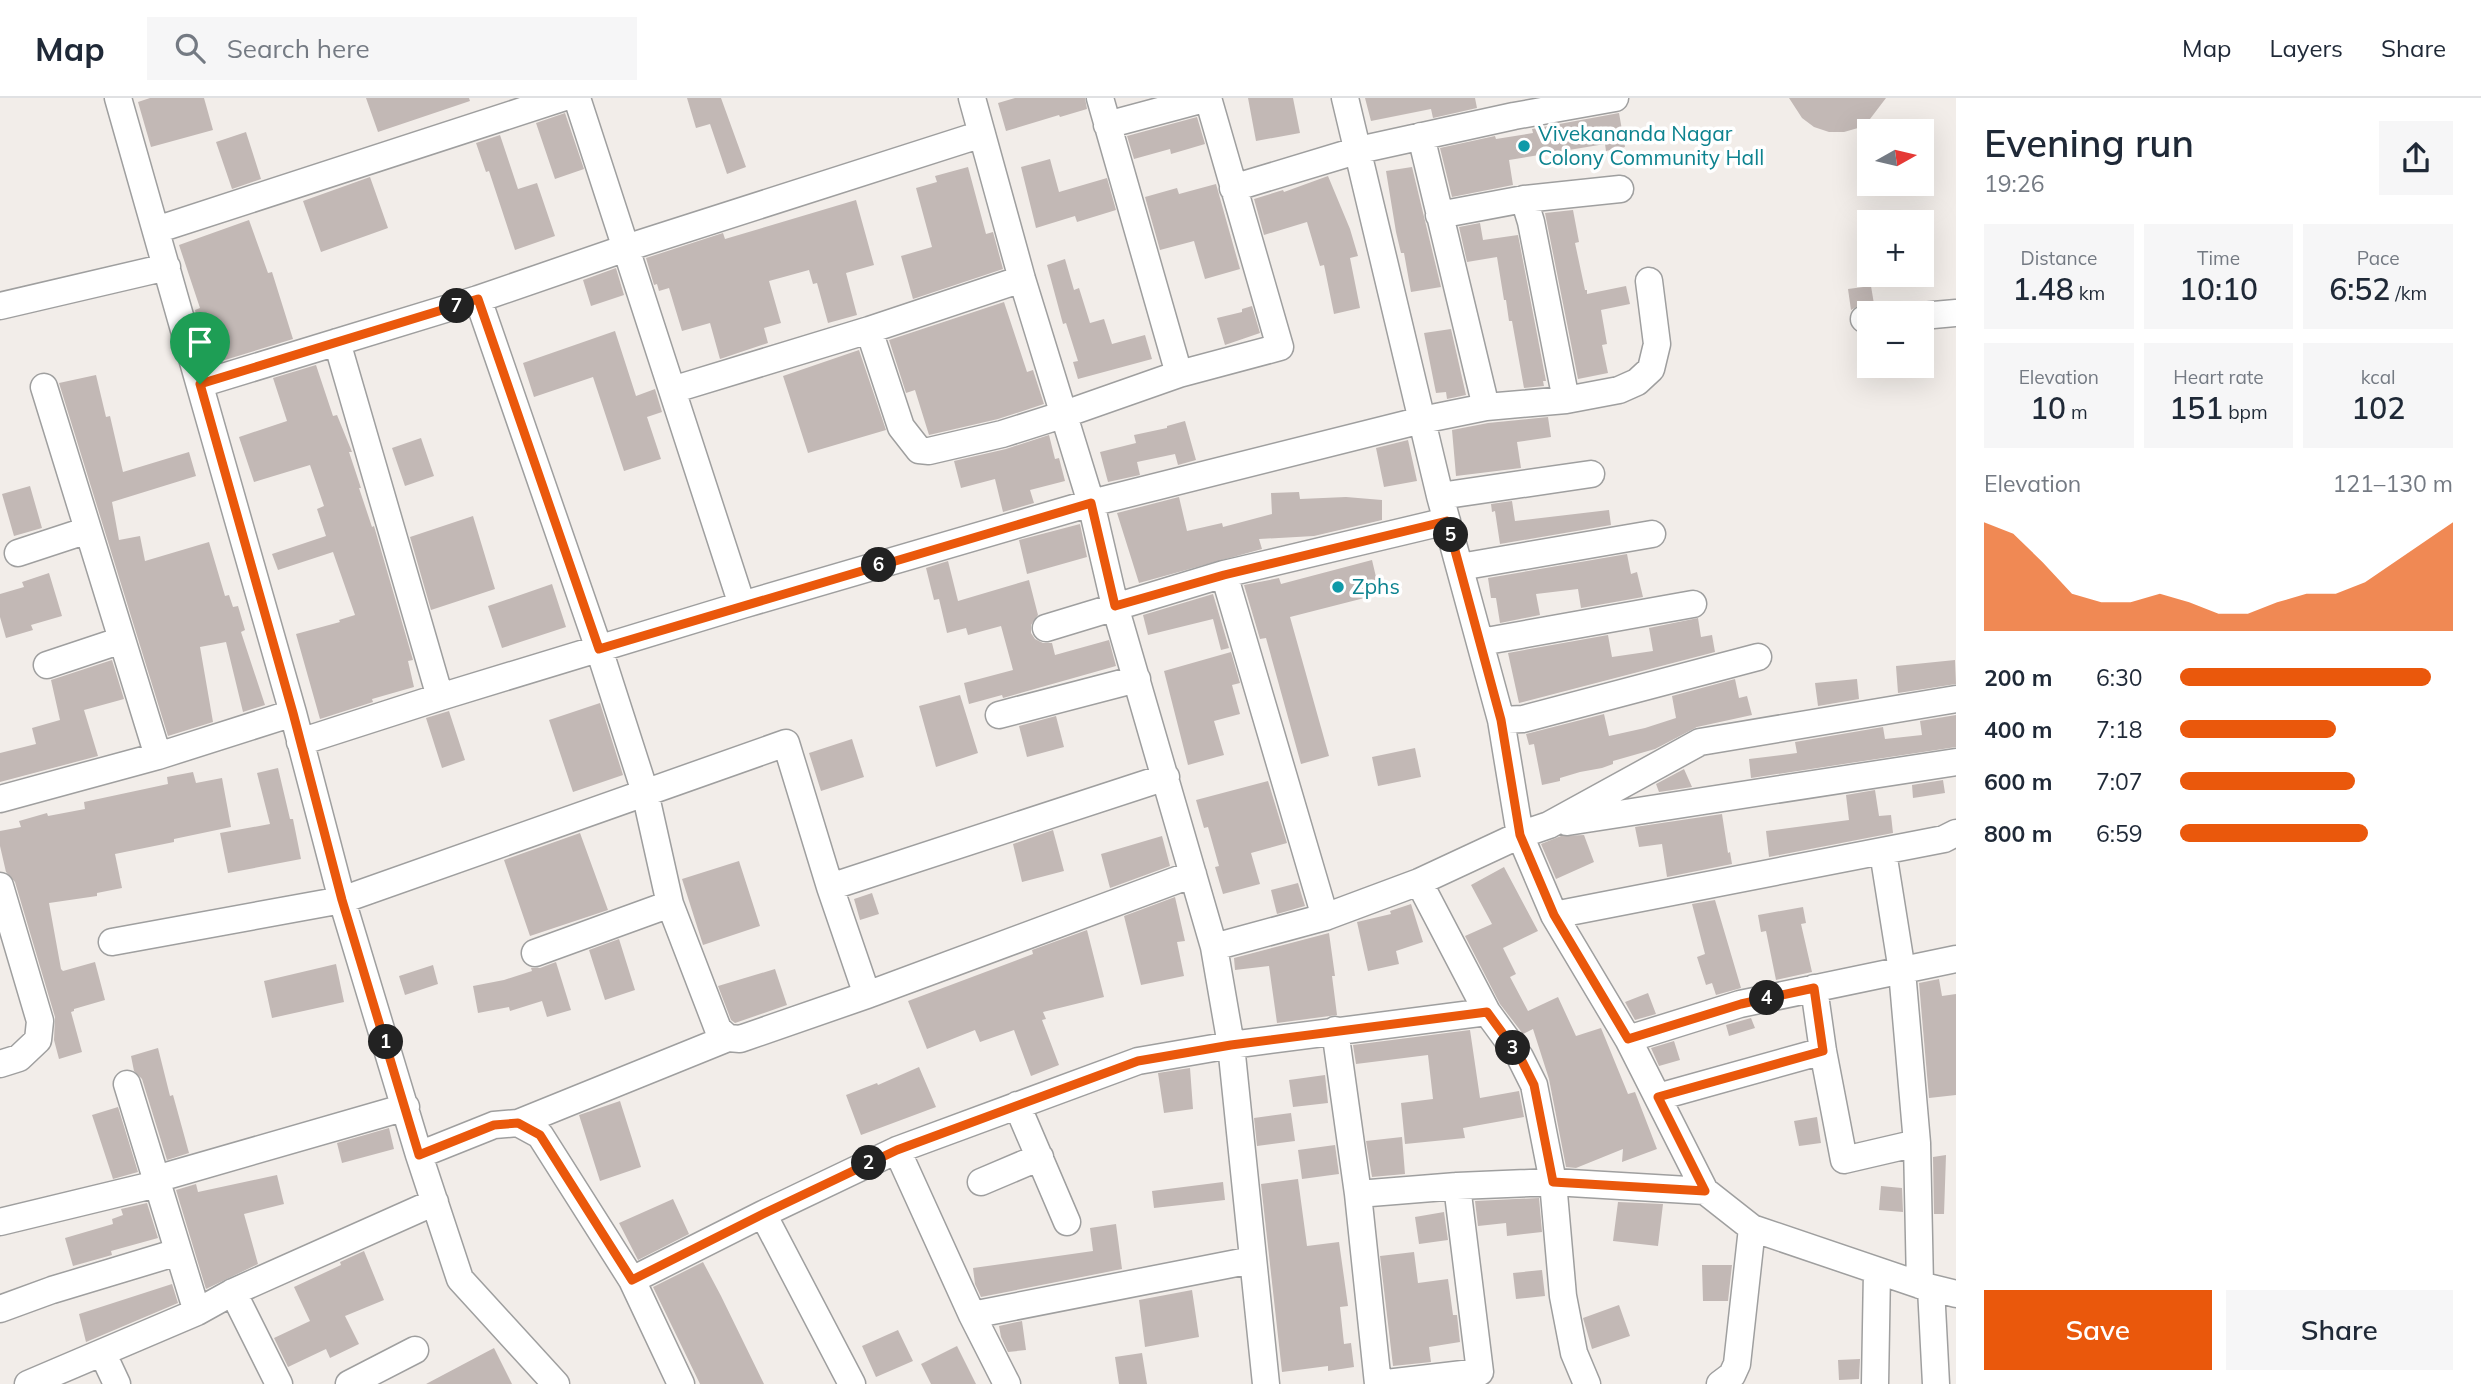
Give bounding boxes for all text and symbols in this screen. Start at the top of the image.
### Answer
search box [147,17,637,80]
text: Map [35,28,105,69]
icon: search [171,29,209,67]
text: Search here [227,32,370,65]
text: Map [2182,33,2231,63]
text: Layers [2269,33,2343,63]
text: Share [2381,33,2446,63]
north arrow [1857,119,1934,196]
map controls [1857,119,1934,378]
text: Evening run [1984,119,2194,167]
place label: Vivekananda Nagar Colony Community Hall [1538,120,1764,170]
button: share [2379,121,2453,195]
marker: Vivekananda Nagar Colony Community Hall [1516,138,1532,154]
text: 19:26 [1984,169,2044,198]
button: + [1857,210,1934,287]
text: Distance [2020,246,2097,270]
text: Time [2197,246,2240,270]
text: Pace [2357,246,2400,270]
text: 1.48 [2013,270,2074,308]
text: 10:10 [2179,270,2258,308]
text: 6:52 [2329,270,2390,308]
text: km [2074,281,2105,305]
text: /km [2390,281,2427,305]
pin: 7 [440,288,475,324]
text: 7 [451,293,462,317]
button: − [1857,301,1934,378]
pin [170,312,230,384]
icon: arrive [181,323,219,361]
text: Elevation [2019,365,2099,389]
text: Heart rate [2173,365,2264,389]
text: kcal [2361,365,2396,389]
text: 10 [2030,389,2066,427]
text: 151 [2169,389,2223,427]
text: 102 [2351,389,2405,427]
text: m [2066,400,2088,424]
text: bpm [2223,400,2268,424]
text: Elevation [1984,469,2081,498]
text: 121–130 m [2332,469,2453,498]
pin: 5 [1434,518,1468,552]
text: 5 [1445,522,1456,546]
pin: 6 [862,547,896,582]
text: 6 [873,552,884,576]
place label: Zphs [1352,573,1400,599]
marker: Zphs [1330,579,1346,595]
text: 200 m [1984,663,2052,692]
text: 6:30 [2096,663,2143,692]
text: 400 m [1984,715,2052,744]
text: 7:18 [2096,715,2143,744]
text: 600 m [1984,767,2052,796]
text: 7:07 [2096,767,2143,796]
text: 800 m [1984,819,2052,848]
text: 6:59 [2096,819,2143,848]
pin: 4 [1750,981,1784,1016]
text: 4 [1761,985,1772,1009]
pin: 1 [368,1024,404,1060]
text: 1 [380,1029,391,1053]
pin: 3 [1496,1030,1530,1066]
text: 3 [1507,1035,1518,1059]
pin: 2 [852,1146,886,1180]
text: 2 [863,1150,874,1174]
button: Save [1984,1290,2212,1370]
button: Share [2226,1290,2453,1370]

